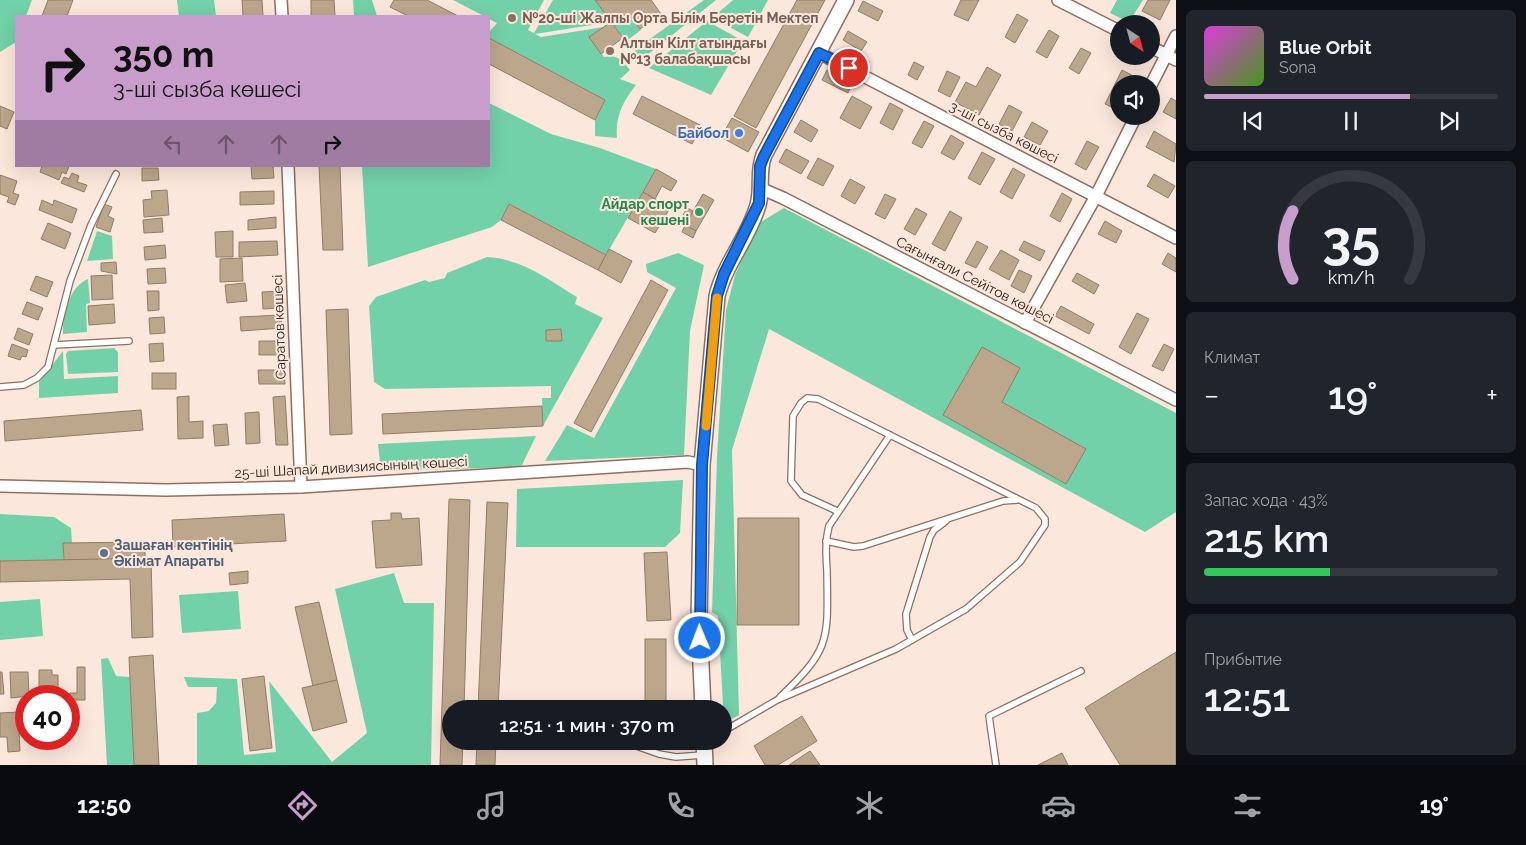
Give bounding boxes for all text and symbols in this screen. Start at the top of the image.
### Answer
place label: №20-ші Жалпы Орта Білім Беретін Мектеп [522,10,819,26]
marker: №20-ші Жалпы Орта Білім Беретін Мектеп [506,12,518,24]
north arrow [1110,15,1160,65]
map controls [1110,15,1160,125]
text: 350 m [113,34,214,75]
icon: right [30,35,95,100]
place label: Алтын Кілт атындағы №13 балабақшасы [620,35,767,67]
text: Blue Orbit [1279,36,1371,58]
marker: Алтын Кілт атындағы №13 балабақшасы [604,45,616,57]
pin [828,47,870,89]
icon: arrive [835,54,863,82]
text: Sona [1279,58,1316,77]
button: sound [1110,75,1160,125]
text: 3-ші сызба көшесі [113,76,301,102]
street label: 3-ші сызба көшесі [947,98,1061,166]
icon: previous [1239,107,1267,135]
icon: pause [1337,107,1365,135]
icon: next [1435,107,1463,135]
place label: Байбол [678,125,729,141]
marker: Байбол [733,127,745,139]
icon: left [159,130,187,158]
icon: ahead [212,130,240,158]
icon: ahead [265,130,293,158]
icon: right [318,130,346,158]
place label: Айдар спорт кешені [601,196,689,228]
marker: Айдар спорт кешені [693,206,705,218]
text: 35 [1322,209,1380,270]
street label: Сағынғали Сейітов көшесі [894,233,1056,327]
text: km/h [1327,267,1375,288]
street label: Саратов көшесі [269,274,289,380]
text: Климат [1204,348,1260,367]
text: 19° [1328,373,1378,418]
text: − [1204,379,1219,412]
text: + [1486,379,1498,412]
street label: 25-ші Шапай дивизиясының көшесі [234,453,468,481]
text: Запас хода · 43% [1204,491,1328,510]
text: 215 km [1204,516,1329,561]
place label: Зашаған кентінің Әкімат Апараты [114,537,233,569]
marker: Зашаған кентінің Әкімат Апараты [98,547,110,559]
position arrow [673,611,725,663]
text: Прибытие [1204,650,1282,669]
text: 12:51 [1204,675,1290,720]
speed limit sign: 40 [15,685,80,750]
text: 12:51 · 1 мин · 370 m [500,714,674,736]
icon: directions [285,788,320,823]
icon: music [474,788,509,823]
icon: phone [663,788,698,823]
icon: climate [852,788,887,823]
icon: car [1041,788,1076,823]
icon: filters [1230,788,1265,823]
text: 12:50 [77,792,131,818]
text: 19° [1419,792,1449,818]

